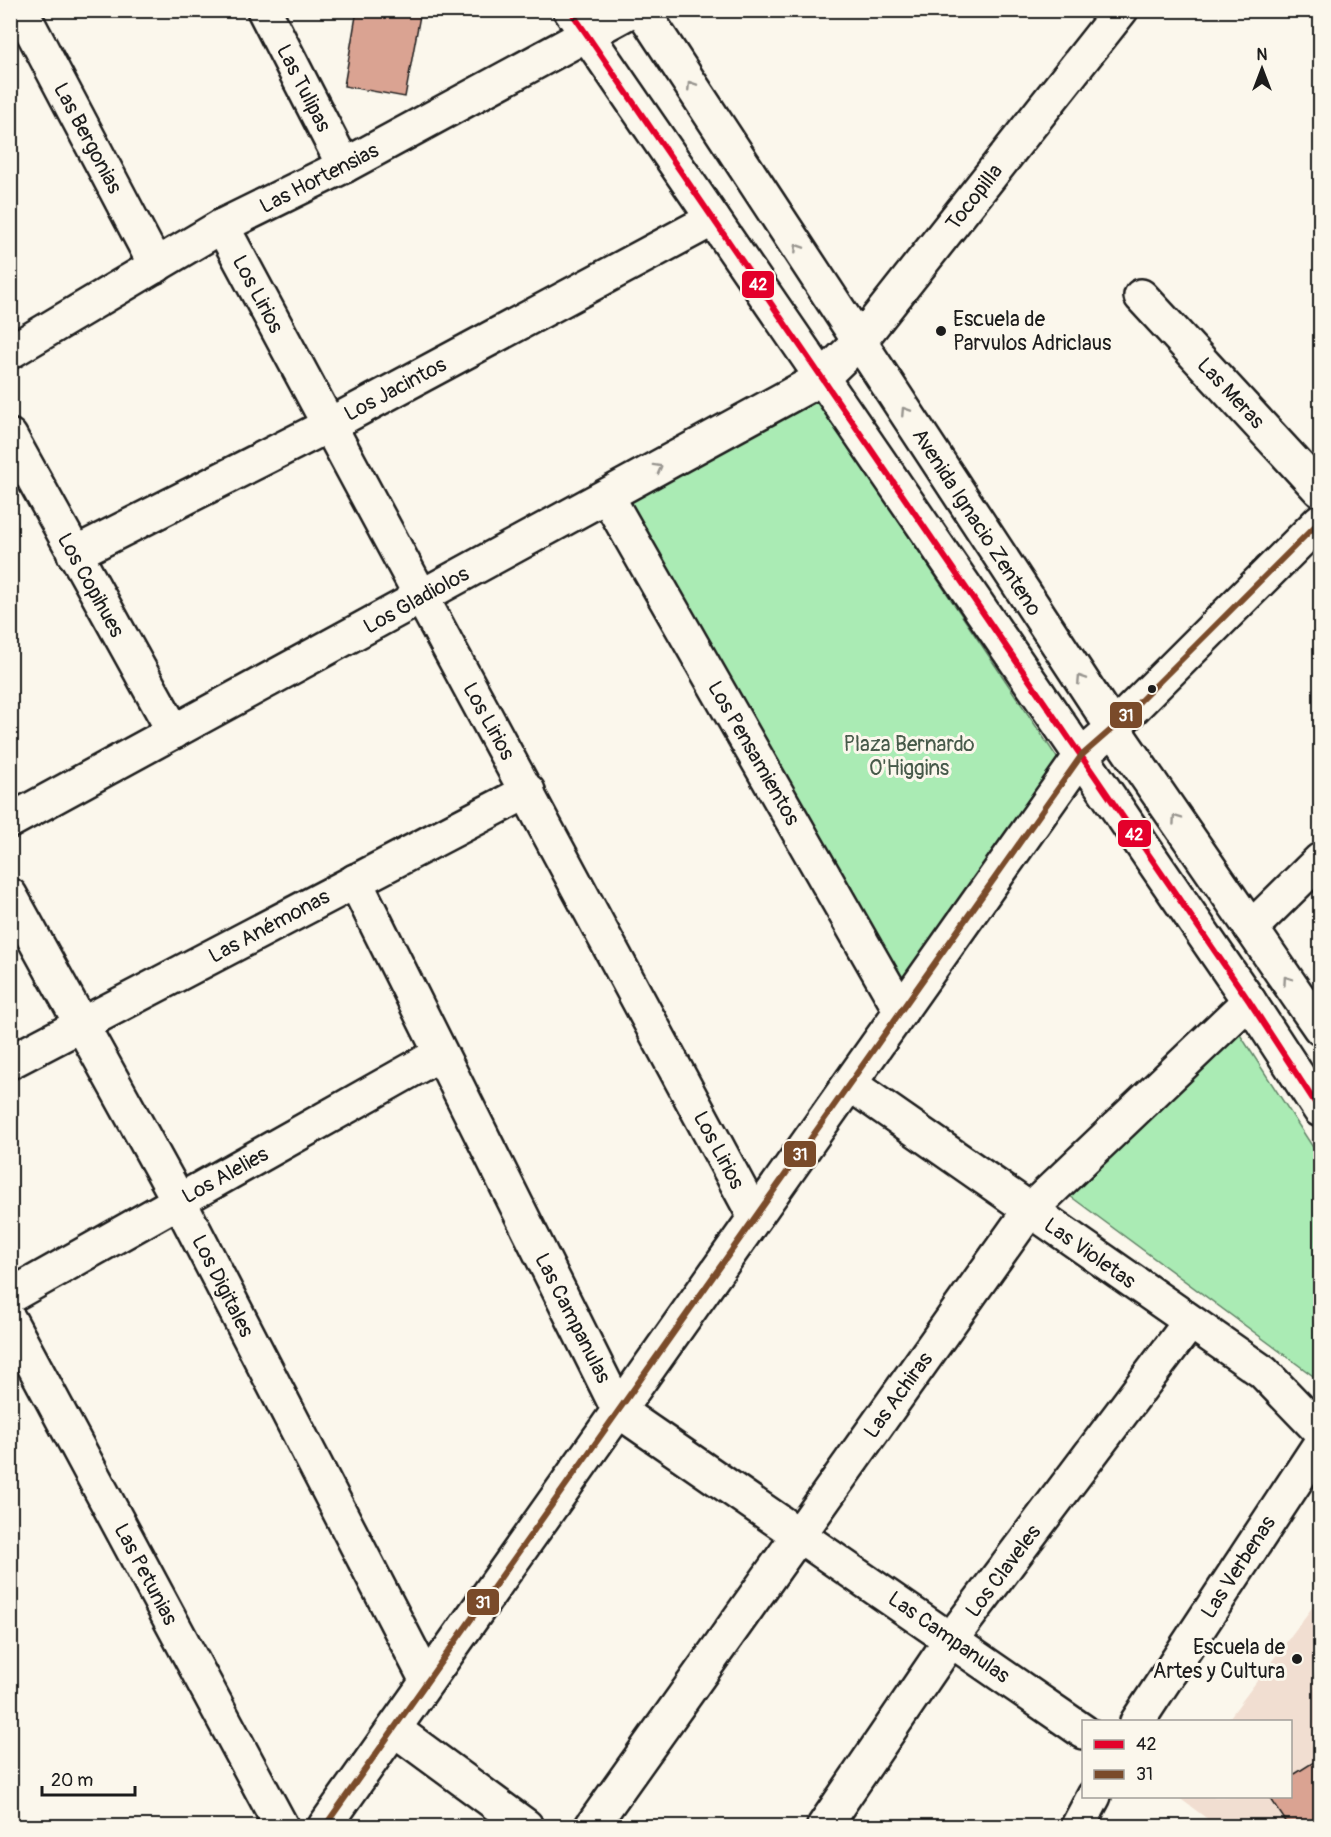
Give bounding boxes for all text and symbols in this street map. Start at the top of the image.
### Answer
north arrow [1232,39,1292,99]
street label: Las Tulipas [270,40,337,137]
text: N [1257,45,1268,65]
street label: Las Bergonias [47,78,128,199]
one-way arrow [686,81,698,91]
street label: Las Hortensias [255,137,384,220]
street label: Tocopilla [940,158,1009,236]
one-way arrow [793,244,805,254]
street label: Los Lirios [226,251,290,338]
line badge: 42 [741,270,775,299]
text: 42 [749,275,767,295]
place label: Escuela de Parvulos Adriclaus [953,306,1112,357]
marker: Escuela de Parvulos Adriclaus [934,324,948,338]
street label: Los Jacintos [340,351,452,428]
street label: Las Meras [1191,352,1271,435]
one-way arrow [900,407,912,417]
street label: Avenida Ignacio Zenteno [906,423,1047,621]
one-way arrow [652,464,662,475]
street label: Los Copihues [51,528,131,643]
street label: Los Gladiolos [359,560,474,640]
one-way arrow [1077,675,1088,686]
street label: Los Pensamientos [701,676,806,831]
street label: Los Lirios [456,678,521,765]
unlabelled marker [1146,683,1158,695]
line badge: 31 [1109,701,1143,729]
text: 31 [1118,706,1134,726]
park label: Plaza Bernardo O'Higgins [843,731,975,782]
one-way arrow [1172,815,1183,826]
line badge: 42 [1117,819,1152,848]
text: 42 [1125,825,1143,845]
street label: Las Anémonas [204,883,335,970]
one-way arrow [1283,975,1294,986]
street label: Los Lirios [687,1107,751,1194]
street label: Los Alelies [177,1140,274,1210]
line badge: 31 [783,1140,817,1168]
text: 31 [792,1145,808,1165]
street label: Las Violetas [1039,1212,1141,1295]
street label: Los Digitales [185,1231,260,1342]
street label: Las Campanulas [528,1249,617,1388]
street label: Las Achiras [858,1346,939,1444]
street label: Las Verbenas [1195,1510,1282,1624]
street label: Las Petunias [108,1519,184,1630]
street label: Los Claveles [960,1519,1047,1623]
street label: Las Campanulas [883,1585,1015,1690]
line badge: 31 [466,1588,500,1616]
text: 31 [475,1593,491,1613]
place label: Escuela de Artes y Cultura [1153,1634,1286,1685]
marker: Escuela de Artes y Cultura [1290,1652,1304,1666]
legend [1082,1720,1292,1798]
text: 42 [1136,1733,1157,1756]
scale bar [42,1759,135,1797]
text: 31 [1136,1763,1153,1786]
text: 20 m [51,1769,93,1792]

